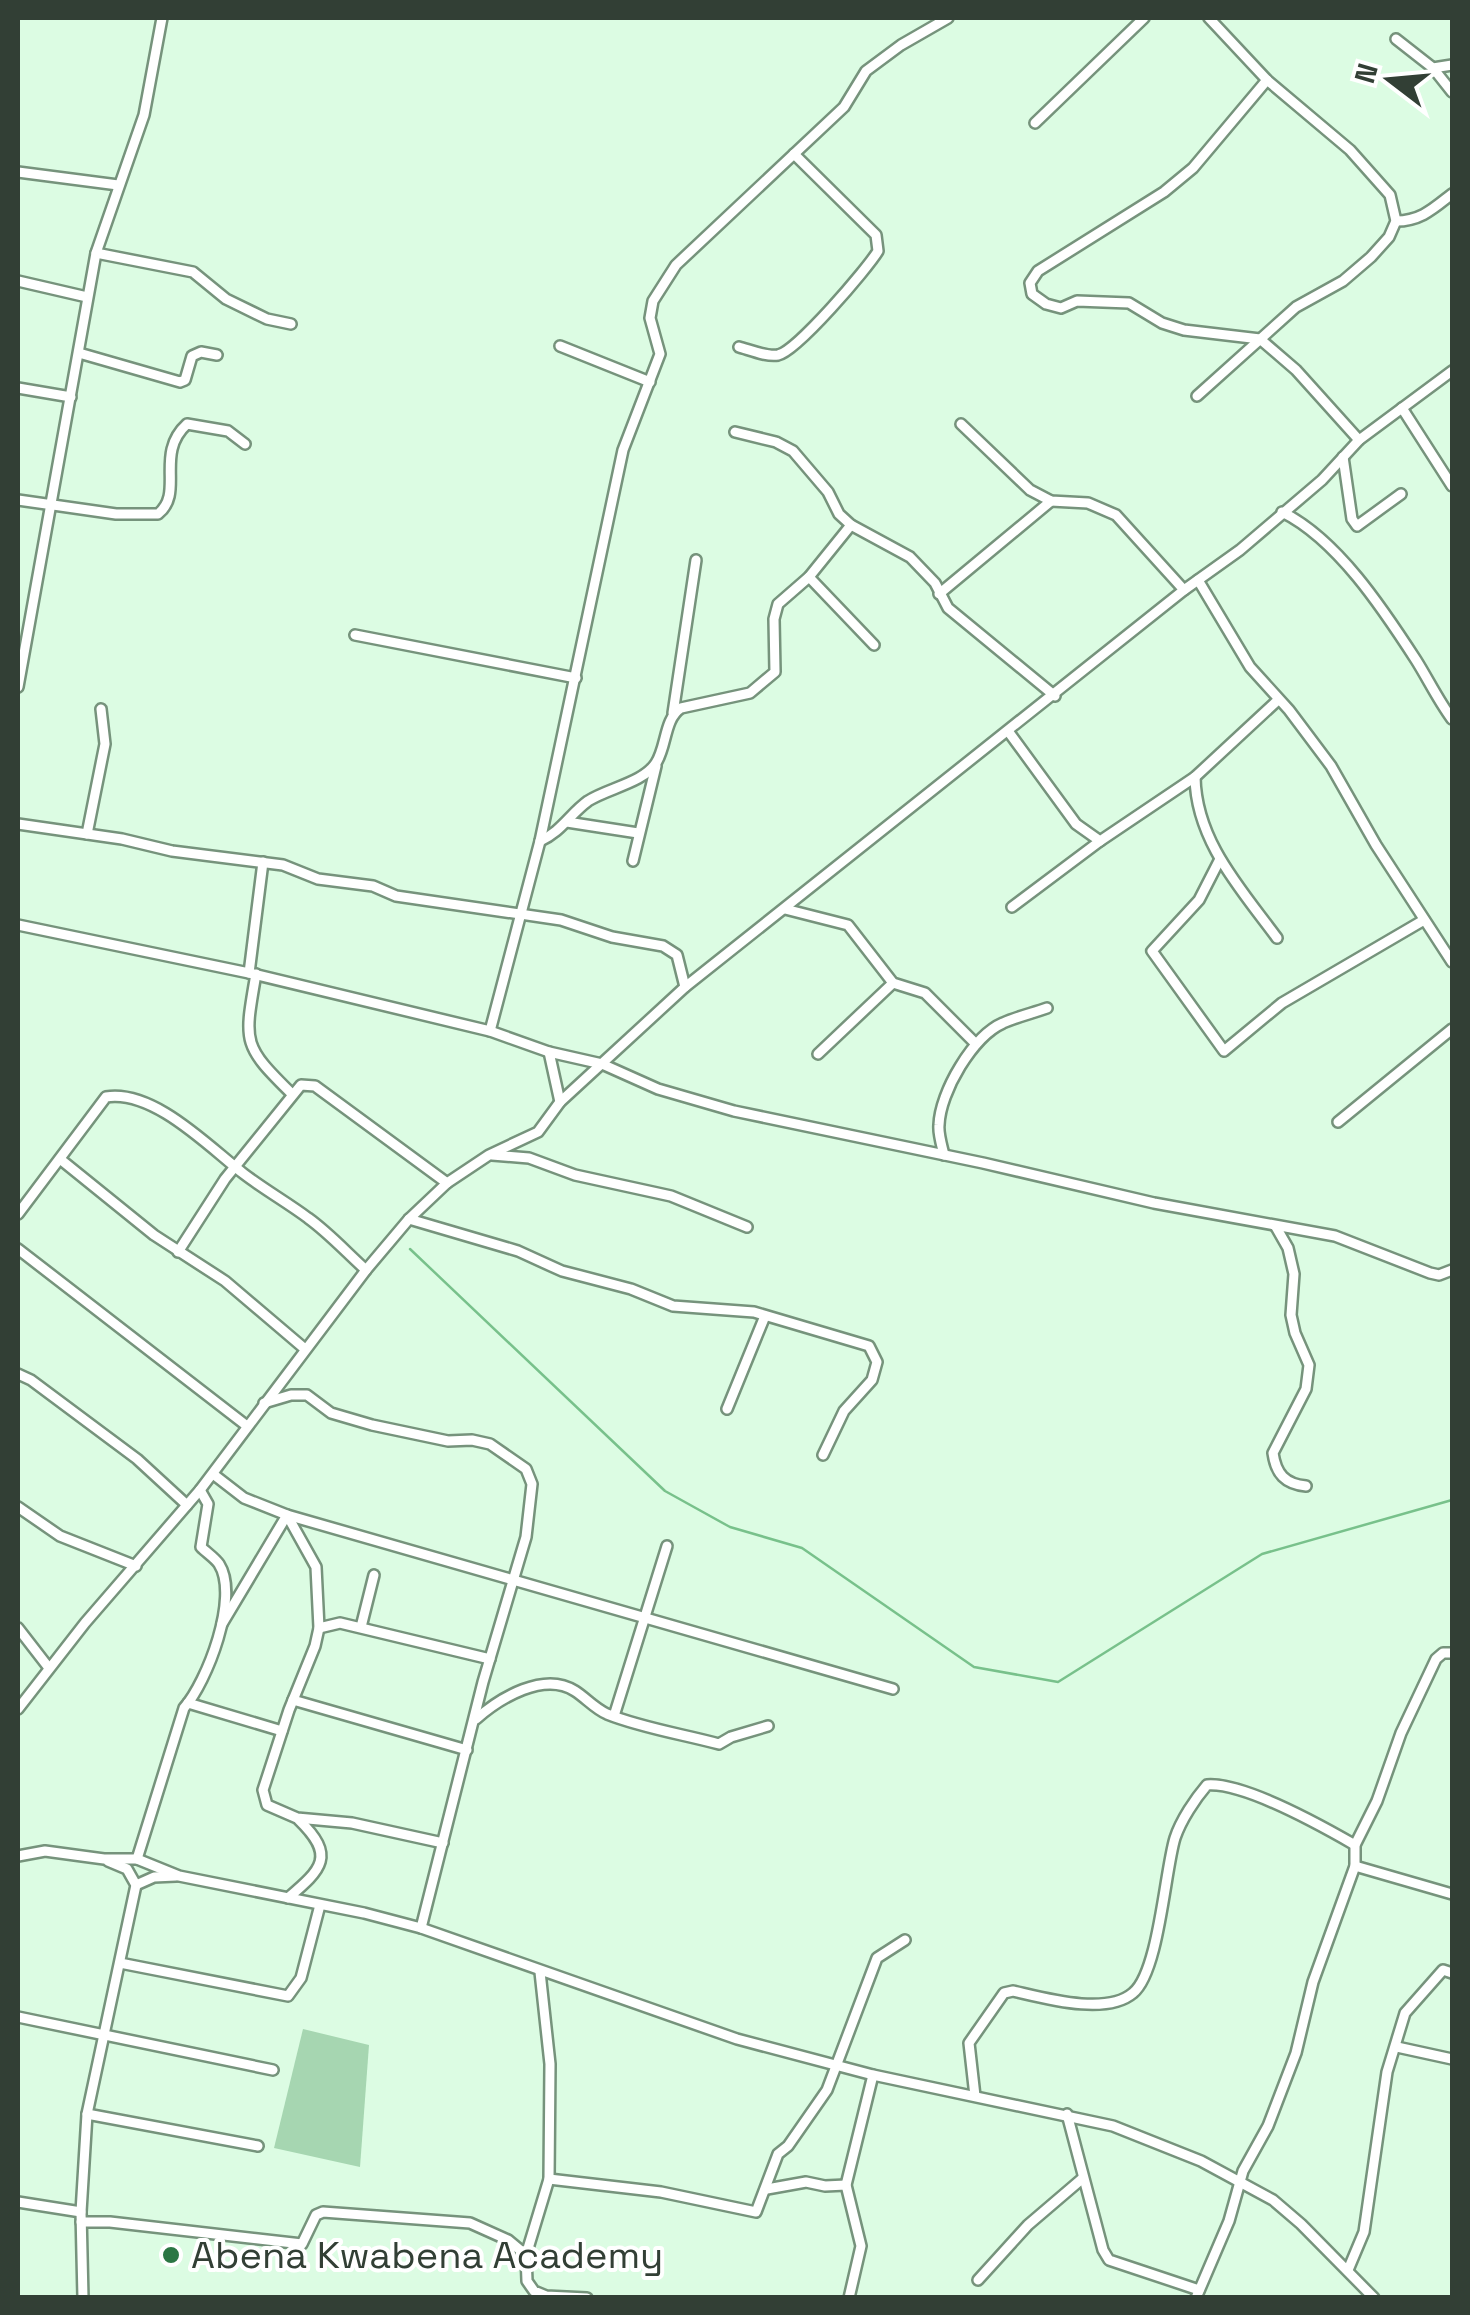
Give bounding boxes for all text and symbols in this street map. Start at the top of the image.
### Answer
north arrow [1340,30,1440,130]
text: N [1346,59,1386,87]
place label: Abena Kwabena Academy [191,2231,663,2279]
marker: Abena Kwabena Academy [160,2244,182,2266]

